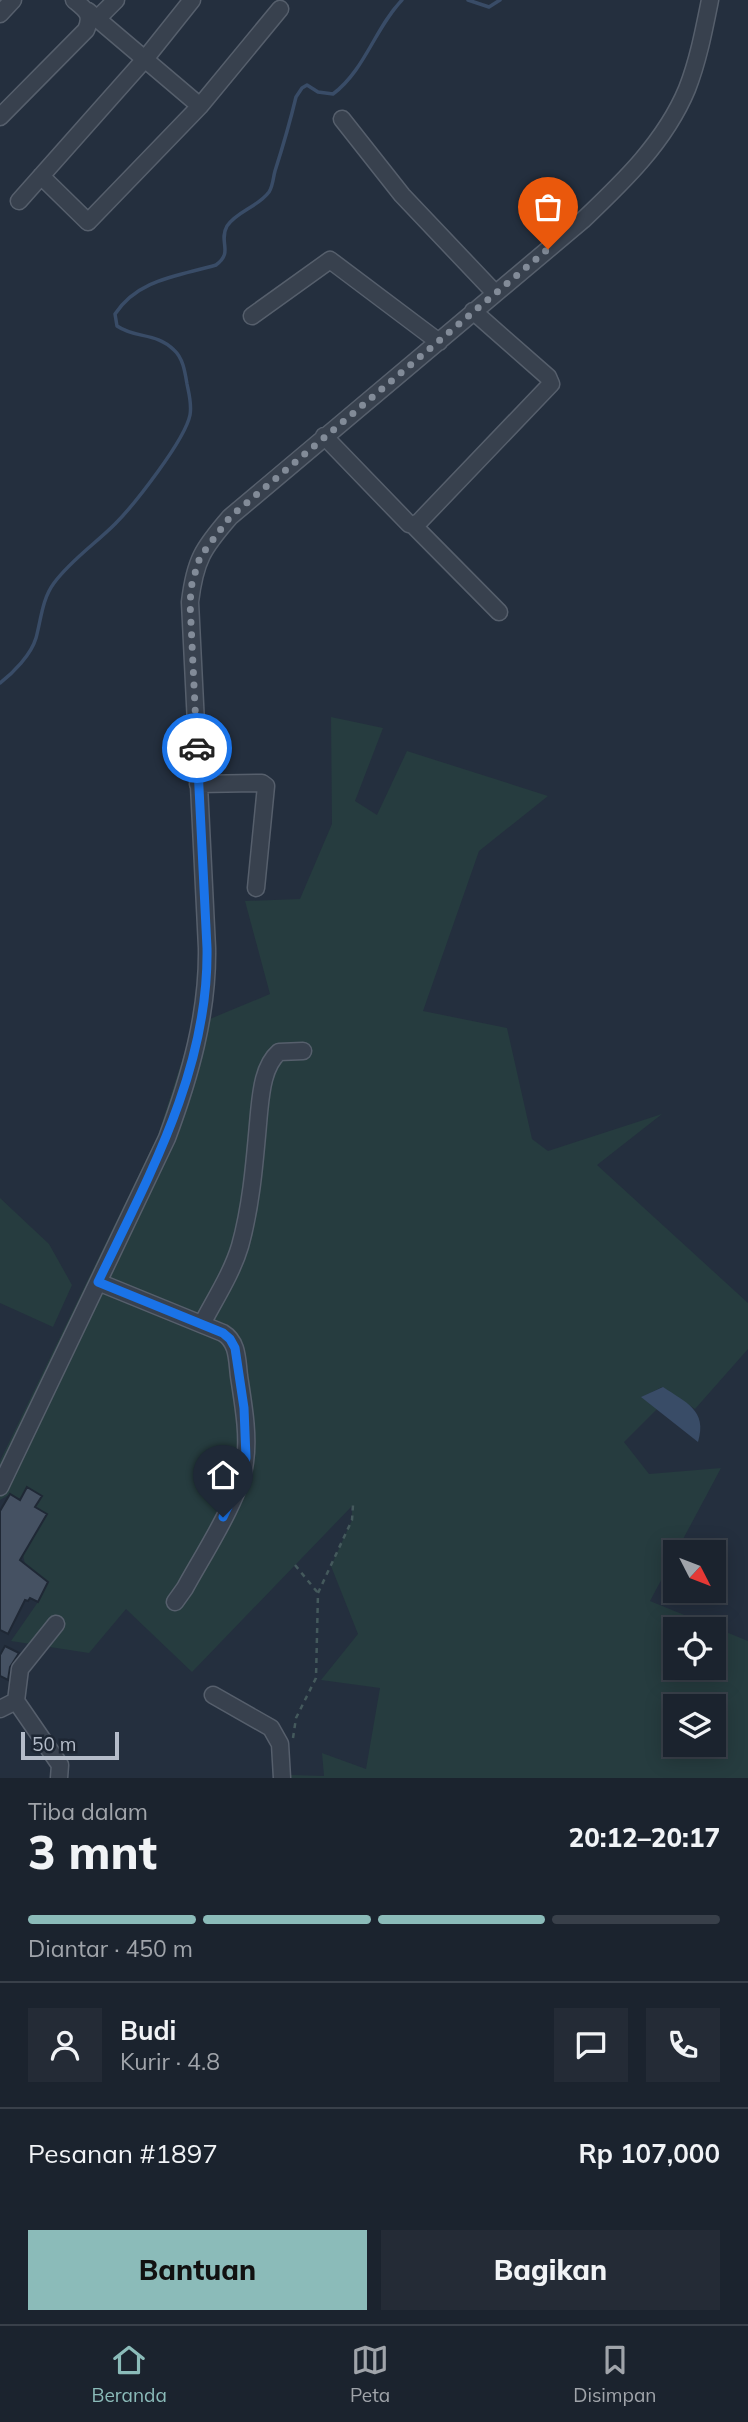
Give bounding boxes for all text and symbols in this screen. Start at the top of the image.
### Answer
pin [518,177,578,249]
icon: bag [529,188,567,226]
courier [162,713,232,783]
icon: car [178,729,216,767]
pin [193,1445,253,1517]
icon: home [204,1456,242,1494]
north arrow [663,1540,726,1603]
map controls [663,1540,726,1757]
button: locate [663,1617,726,1680]
button: layers [663,1694,726,1757]
scale bar [21,1729,119,1761]
text: 50 m [32,1732,76,1756]
text: Tiba dalam [28,1797,148,1826]
text: 20:12–20:17 [569,1821,720,1854]
text: 3 mnt [28,1823,157,1881]
text: Diantar · 450 m [28,1934,193,1963]
button: person [28,2008,102,2082]
button: chat [554,2008,628,2082]
button: phone [646,2008,720,2082]
text: Budi [120,2014,176,2047]
text: Kurir · 4.8 [120,2047,220,2076]
text: Pesanan #1897 [28,2137,218,2170]
text: Rp 107,000 [578,2137,720,2170]
button: Bantuan [28,2230,367,2310]
button: Bagikan [381,2230,720,2310]
tab: Beranda [91,2341,167,2407]
tab: Peta [350,2341,390,2407]
tab: Disimpan [573,2341,656,2407]

